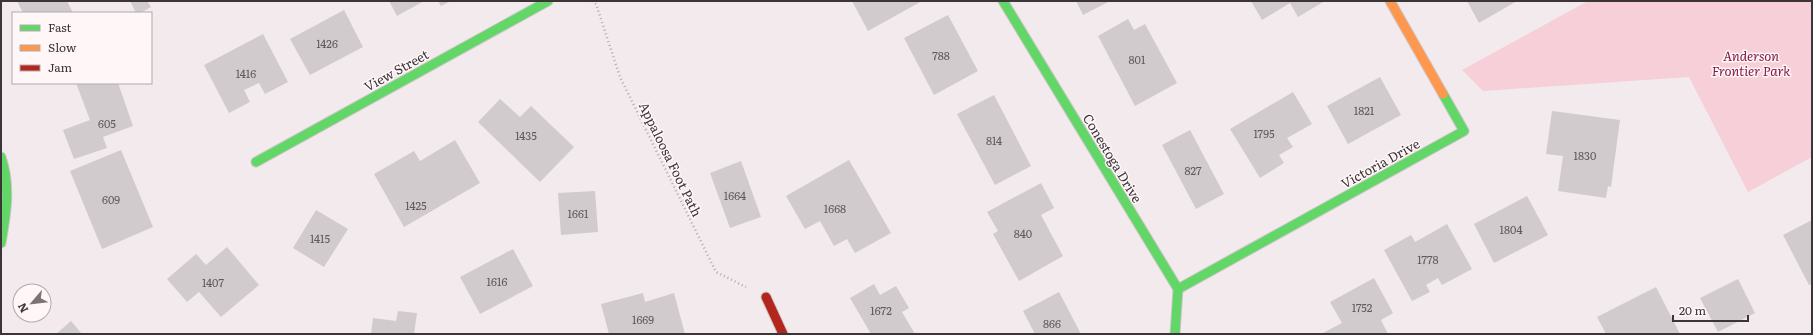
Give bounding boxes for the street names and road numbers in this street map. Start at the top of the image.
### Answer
street label: View Street [360,44,432,96]
street label: Appaloosa Foot Path [635,98,707,220]
street label: Conestoga Drive [1079,110,1147,206]
street label: Victoria Drive [1337,133,1423,192]

